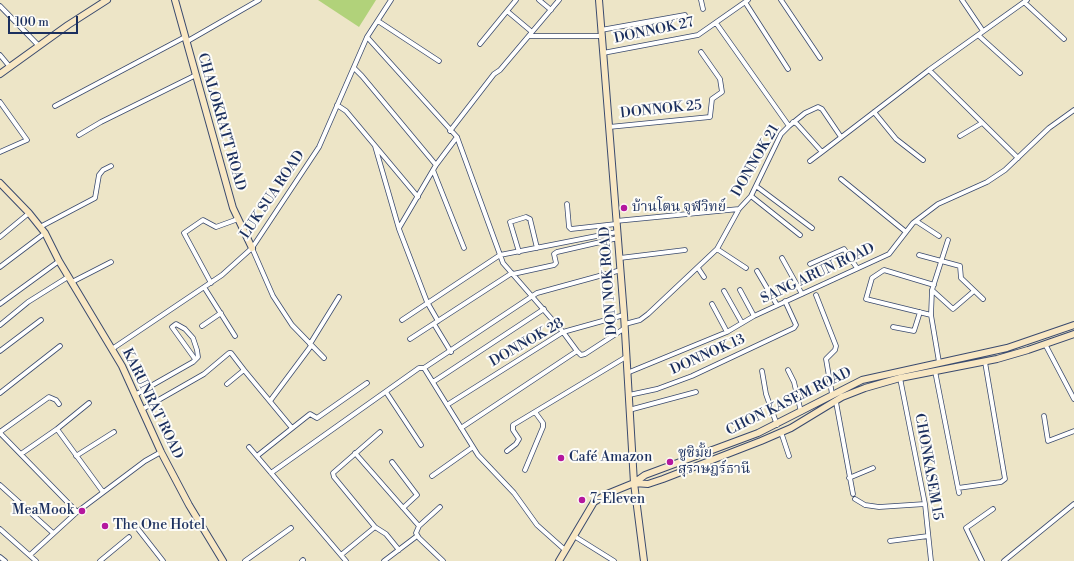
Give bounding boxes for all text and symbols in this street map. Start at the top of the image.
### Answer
scale bar [10,8,80,34]
street label: DONNOK 27 [613,14,695,48]
text: 100 m [15,15,49,30]
street label: CHALOKRATT ROAD [193,51,249,193]
street label: DONNOK 25 [619,97,703,123]
street label: DONNOK 21 [729,122,783,200]
street label: LUK SUA ROAD [237,148,309,242]
place label: บ้านโตน จุฬวิทย์ [632,200,726,216]
marker: บ้านโตน จุฬวิทย์ [619,203,629,213]
street label: DON NOK ROAD [597,226,621,336]
street label: SANG ARUN ROAD [758,240,878,308]
street label: DONNOK 28 [487,315,567,371]
street label: DONNOK 13 [668,331,748,379]
street label: KARUNRAT ROAD [118,346,186,462]
street label: CHON KASEM ROAD [724,364,854,440]
street label: CHONKASEM 15 [910,412,946,522]
place label: ซูชิมั้ย สุราษฎร์ธานี [678,446,750,478]
place label: Café Amazon [569,450,652,466]
marker: Café Amazon [556,453,566,463]
marker: ซูชิมั้ย สุราษฎร์ธานี [665,457,675,467]
place label: 7-Eleven [590,492,645,508]
marker: 7-Eleven [577,495,587,505]
place label: MeaMook [12,503,74,519]
marker: MeaMook [77,506,87,516]
place label: The One Hotel [113,518,205,534]
marker: The One Hotel [100,521,110,531]

